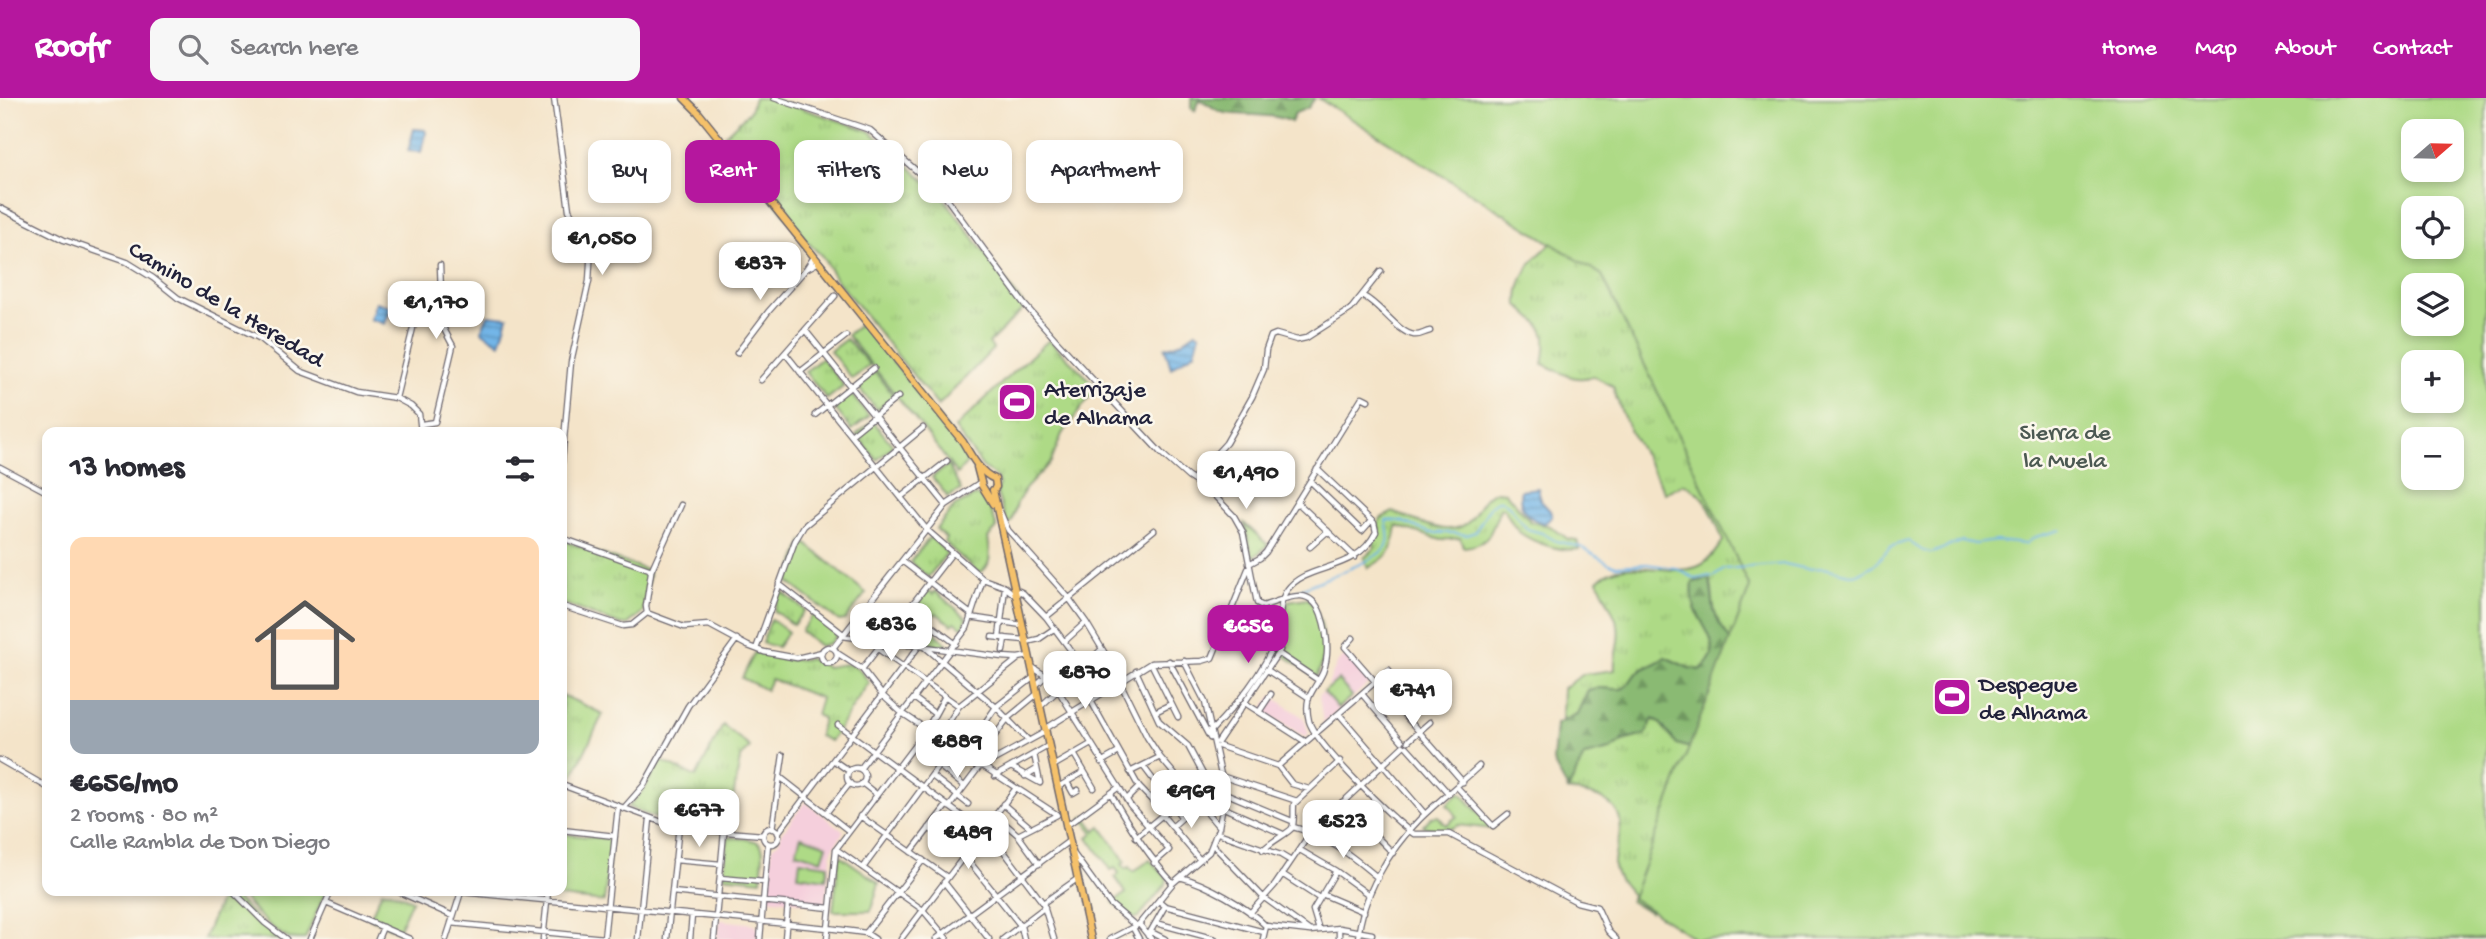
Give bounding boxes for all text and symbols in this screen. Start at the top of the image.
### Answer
search box [150,18,640,81]
text: Roofr [35,30,108,68]
icon: search [174,30,212,68]
text: Search here [230,34,358,65]
text: Home [2101,35,2157,64]
text: Map [2195,35,2237,64]
text: About [2275,35,2335,64]
text: Contact [2373,35,2451,64]
north arrow [2401,119,2464,182]
map controls [2401,119,2464,490]
chip: Buy [588,140,671,203]
chip: Rent [685,140,780,203]
chip: Filters [794,140,904,203]
chip: New [918,140,1012,203]
chip: Apartment [1026,140,1183,203]
button: locate [2401,196,2464,259]
pin: €1,050 [545,218,659,277]
text: €1,050 [568,226,636,253]
street label: Camino de la Heredad [122,236,330,377]
pin: €837 [719,242,801,302]
text: €837 [735,251,785,278]
button: layers [2401,273,2464,336]
pin: €1,170 [379,282,493,341]
text: €1,170 [404,290,468,317]
button: + [2401,350,2464,413]
place label: Aterrizaje de Alhama [1044,377,1153,434]
sports icon: Aterrizaje de Alhama [996,381,1038,423]
park label: Sierra de la Muela [2019,420,2111,477]
button: − [2401,427,2464,490]
icon: filters [501,450,539,488]
text: 13 homes [70,452,184,487]
pin: €1,490 [1189,452,1303,511]
text: €1,490 [1213,460,1279,487]
icon: home [242,582,368,708]
pin: €836 [850,603,932,663]
pin: €656 [1207,606,1289,665]
text: €836 [866,612,916,639]
text: €656 [1223,614,1273,641]
pin: €870 [1044,652,1126,711]
text: €870 [1059,660,1111,687]
pin: €741 [1372,670,1454,729]
place label: Despegue de Alhama [1977,672,2088,729]
sports icon: Despegue de Alhama [1931,676,1973,718]
text: €741 [1390,678,1436,705]
pin: €889 [916,720,998,780]
text: €889 [932,729,982,756]
text: €656/mo [70,768,178,803]
pin: €969 [1150,770,1232,830]
text: €969 [1167,779,1215,806]
pin: €677 [658,790,740,849]
text: €677 [674,798,724,825]
pin: €523 [1302,800,1384,860]
text: 2 rooms · 80 m² [70,803,218,830]
text: €523 [1319,809,1368,836]
pin: €489 [927,812,1009,871]
text: €489 [944,820,992,847]
text: Calle Rambla de Don Diego [70,830,330,857]

